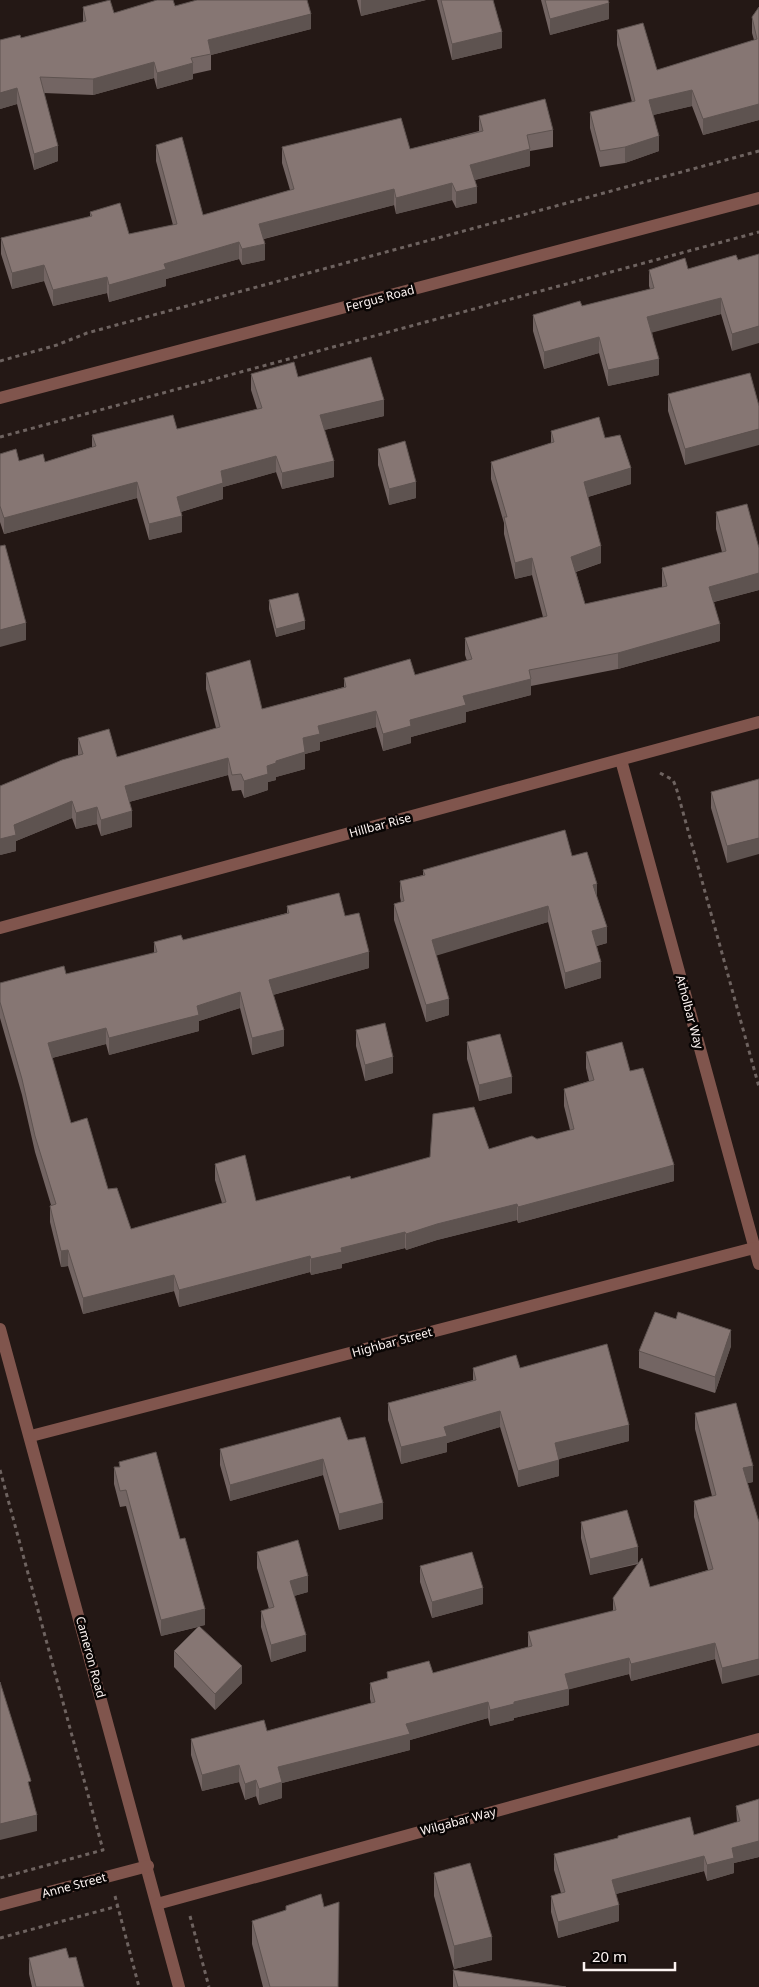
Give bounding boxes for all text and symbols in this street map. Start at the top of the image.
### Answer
street label: Fergus Road [344,281,416,315]
street label: Hillbar Rise [347,809,413,841]
street label: Atholbar Way [672,973,708,1052]
street label: Highbar Street [350,1323,435,1361]
street label: Cameron Road [72,1614,110,1700]
street label: Wilgabar Way [418,1803,498,1839]
street label: Anne Street [40,1868,109,1902]
scale bar [584,1940,675,1972]
text: 20 m [592,1946,627,1966]

